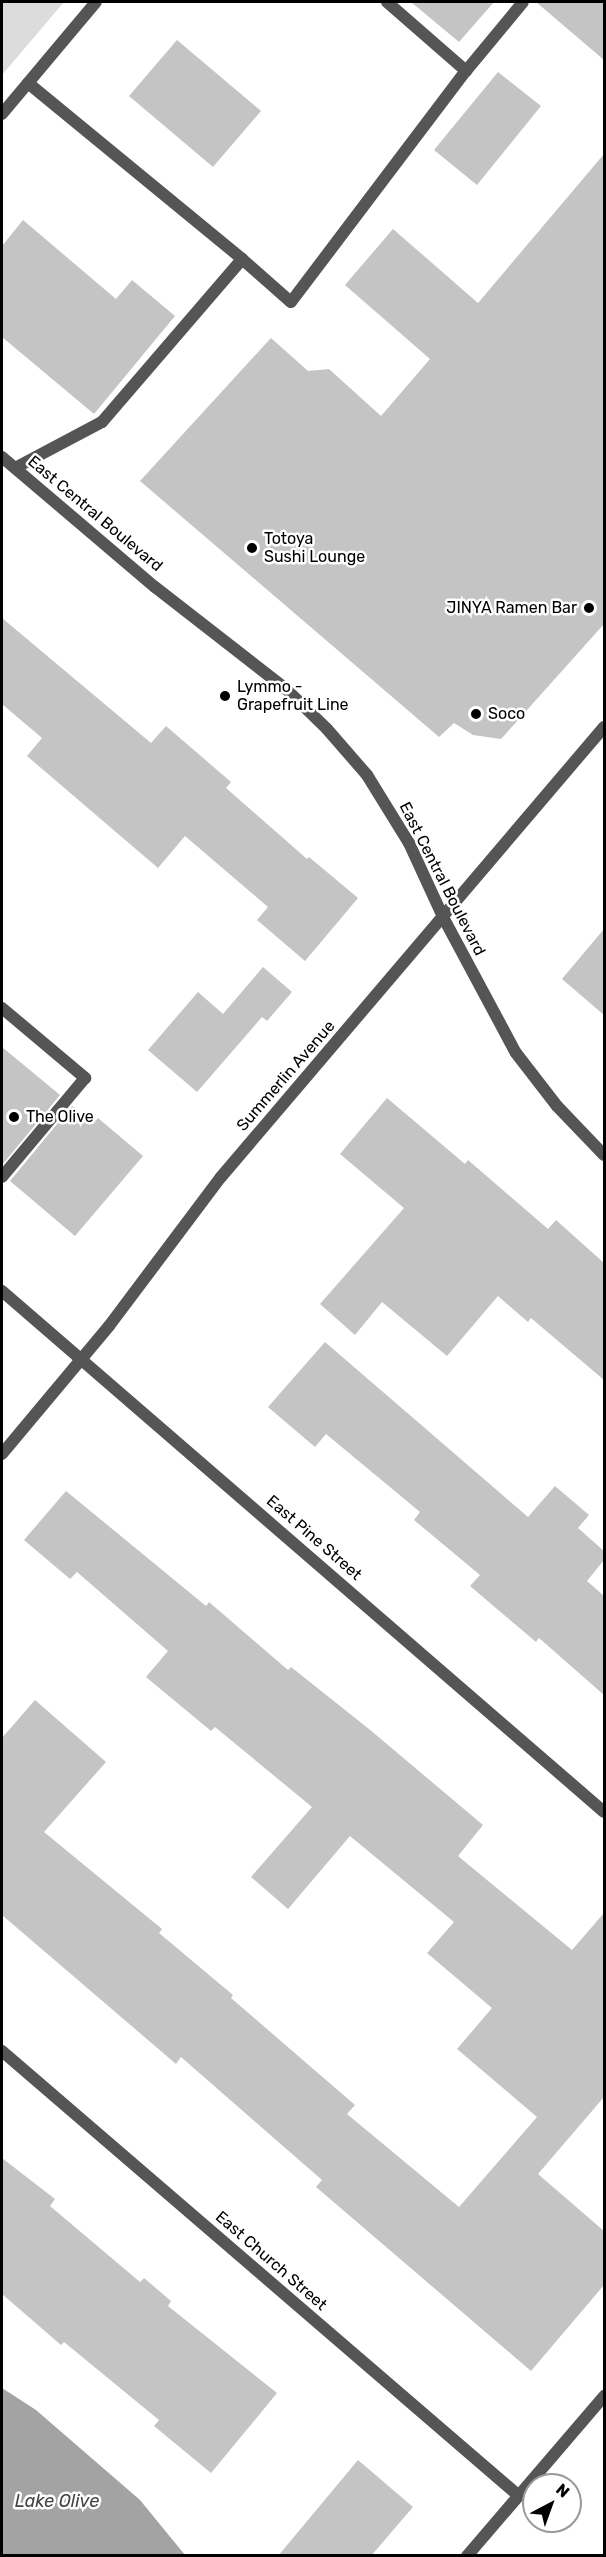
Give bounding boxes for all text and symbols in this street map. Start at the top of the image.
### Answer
street label: East Central Boulevard [24,452,166,576]
place label: Totoya Sushi Lounge [264,529,365,567]
marker: Totoya Sushi Lounge [245,541,259,555]
place label: JINYA Ramen Bar [446,598,577,618]
marker: JINYA Ramen Bar [582,601,596,615]
place label: Lymmo - Grapefruit Line [237,677,349,715]
marker: Lymmo - Grapefruit Line [218,689,232,703]
place label: Soco [488,704,525,724]
marker: Soco [469,707,483,721]
street label: East Central Boulevard [395,799,489,959]
street label: Summerlin Avenue [233,1017,339,1135]
place label: The Olive [26,1107,94,1127]
marker: The Olive [7,1110,21,1124]
street label: East Pine Street [262,1491,366,1585]
street label: East Church Street [211,2207,331,2315]
north arrow [522,2473,582,2533]
text: N [552,2480,573,2501]
water label: Lake Olive [15,2490,99,2512]

